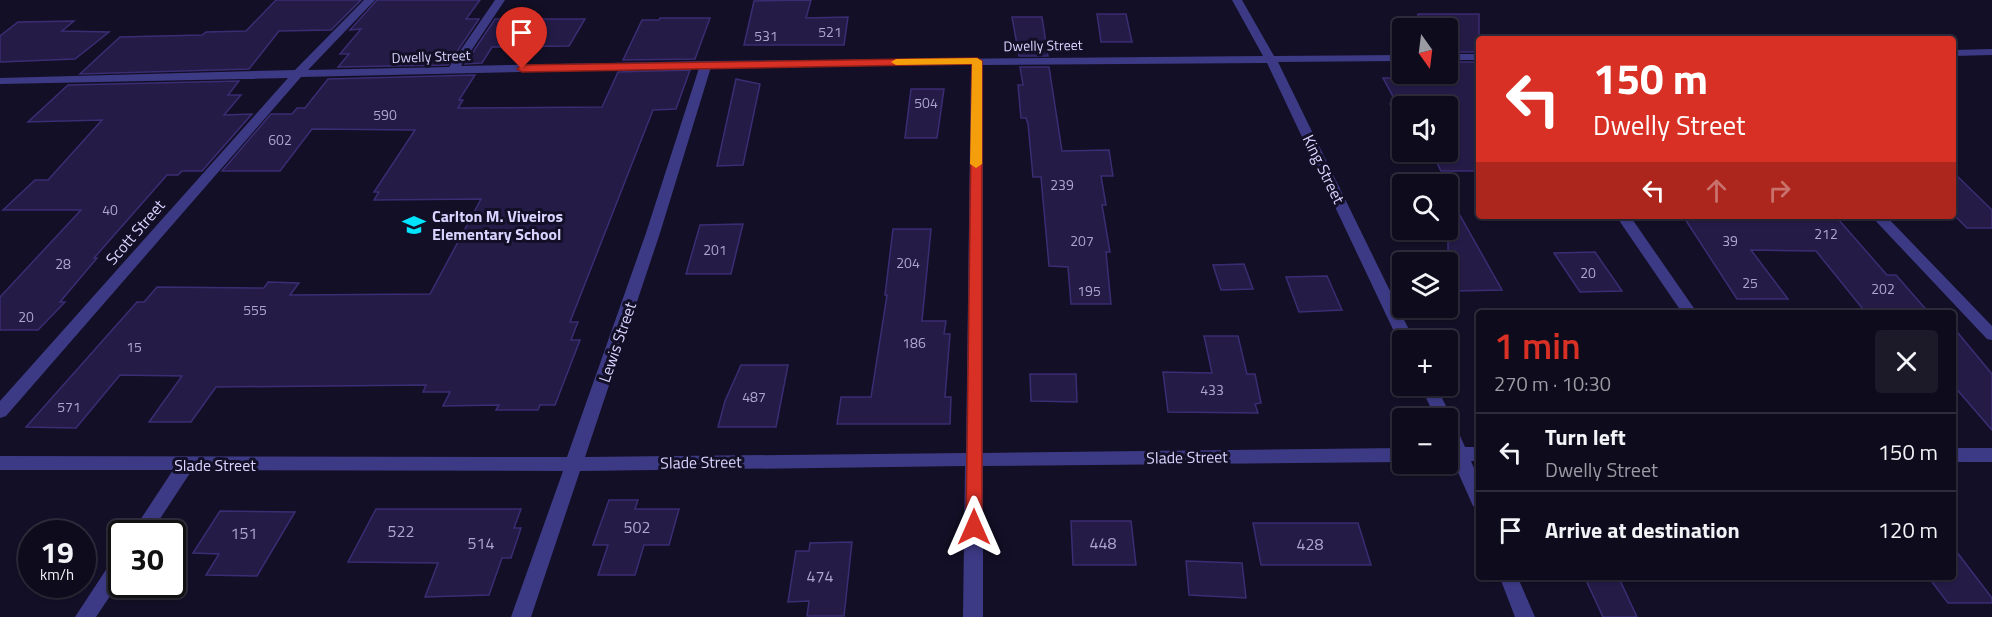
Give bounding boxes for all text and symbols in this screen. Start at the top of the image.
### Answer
pin [496,7,547,69]
icon: arrive [505,16,538,49]
north arrow [1392,18,1458,84]
map controls [1392,18,1458,474]
house number: 521 [818,21,842,42]
house number: 531 [754,25,778,46]
street label: Dwelly Street [1003,34,1083,56]
street label: Dwelly Street [391,44,471,68]
text: 150 m [1593,46,1708,110]
icon: left [1494,60,1572,138]
house number: 504 [914,92,938,113]
button: sound [1392,96,1458,162]
house number: 590 [373,104,397,125]
text: Dwelly Street [1593,104,1746,145]
house number: 602 [268,129,292,150]
street label: King Street [1297,130,1351,208]
house number: 239 [1050,174,1074,195]
button: search [1392,174,1458,240]
icon: left [1637,174,1670,207]
icon: ahead [1700,174,1733,207]
icon: right [1763,174,1796,207]
street label: Scott Street [100,194,171,270]
house number: 40 [102,199,118,220]
place label: Carlton M. Viveiros Elementary School [432,204,563,246]
school or university icon: Carlton M. Viveiros Elementary School [401,212,427,238]
house number: 212 [1814,223,1838,244]
house number: 207 [1070,230,1094,251]
house number: 39 [1722,230,1738,251]
house number: 201 [703,239,727,260]
house number: 204 [896,252,920,273]
button: layers [1392,252,1458,318]
house number: 28 [55,253,71,274]
house number: 20 [1580,262,1596,283]
house number: 25 [1742,272,1758,293]
house number: 202 [1871,278,1895,299]
house number: 195 [1077,280,1101,301]
street label: Lewis Street [592,298,642,385]
house number: 555 [243,299,267,320]
house number: 20 [18,306,34,327]
text: 1 min [1494,318,1581,373]
button: + [1392,330,1458,396]
button: close [1875,330,1938,393]
house number: 186 [902,332,926,353]
house number: 15 [126,336,142,357]
text: 270 m · 10:30 [1494,368,1611,399]
house number: 433 [1200,379,1224,400]
house number: 487 [742,386,766,407]
house number: 571 [57,396,81,417]
button: − [1392,408,1458,474]
text: Turn left [1545,420,1626,454]
text: 150 m [1878,435,1938,469]
icon: left [1494,436,1527,469]
street label: Slade Street [1146,444,1228,470]
street label: Slade Street [660,449,742,475]
street label: Slade Street [174,453,256,477]
text: Dwelly Street [1545,454,1658,485]
position arrow [942,495,1006,559]
text: Arrive at destination [1545,513,1740,547]
text: 120 m [1878,513,1938,547]
icon: arrive [1494,514,1527,547]
house number: 502 [624,515,650,539]
house number: 522 [388,519,414,543]
speed limit sign: 30 [108,520,186,598]
house number: 151 [231,521,257,545]
text: 19 [40,529,74,575]
house number: 514 [468,531,494,555]
house number: 448 [1090,531,1116,555]
house number: 428 [1297,532,1323,556]
text: km/h [40,563,74,586]
house number: 474 [807,564,833,588]

